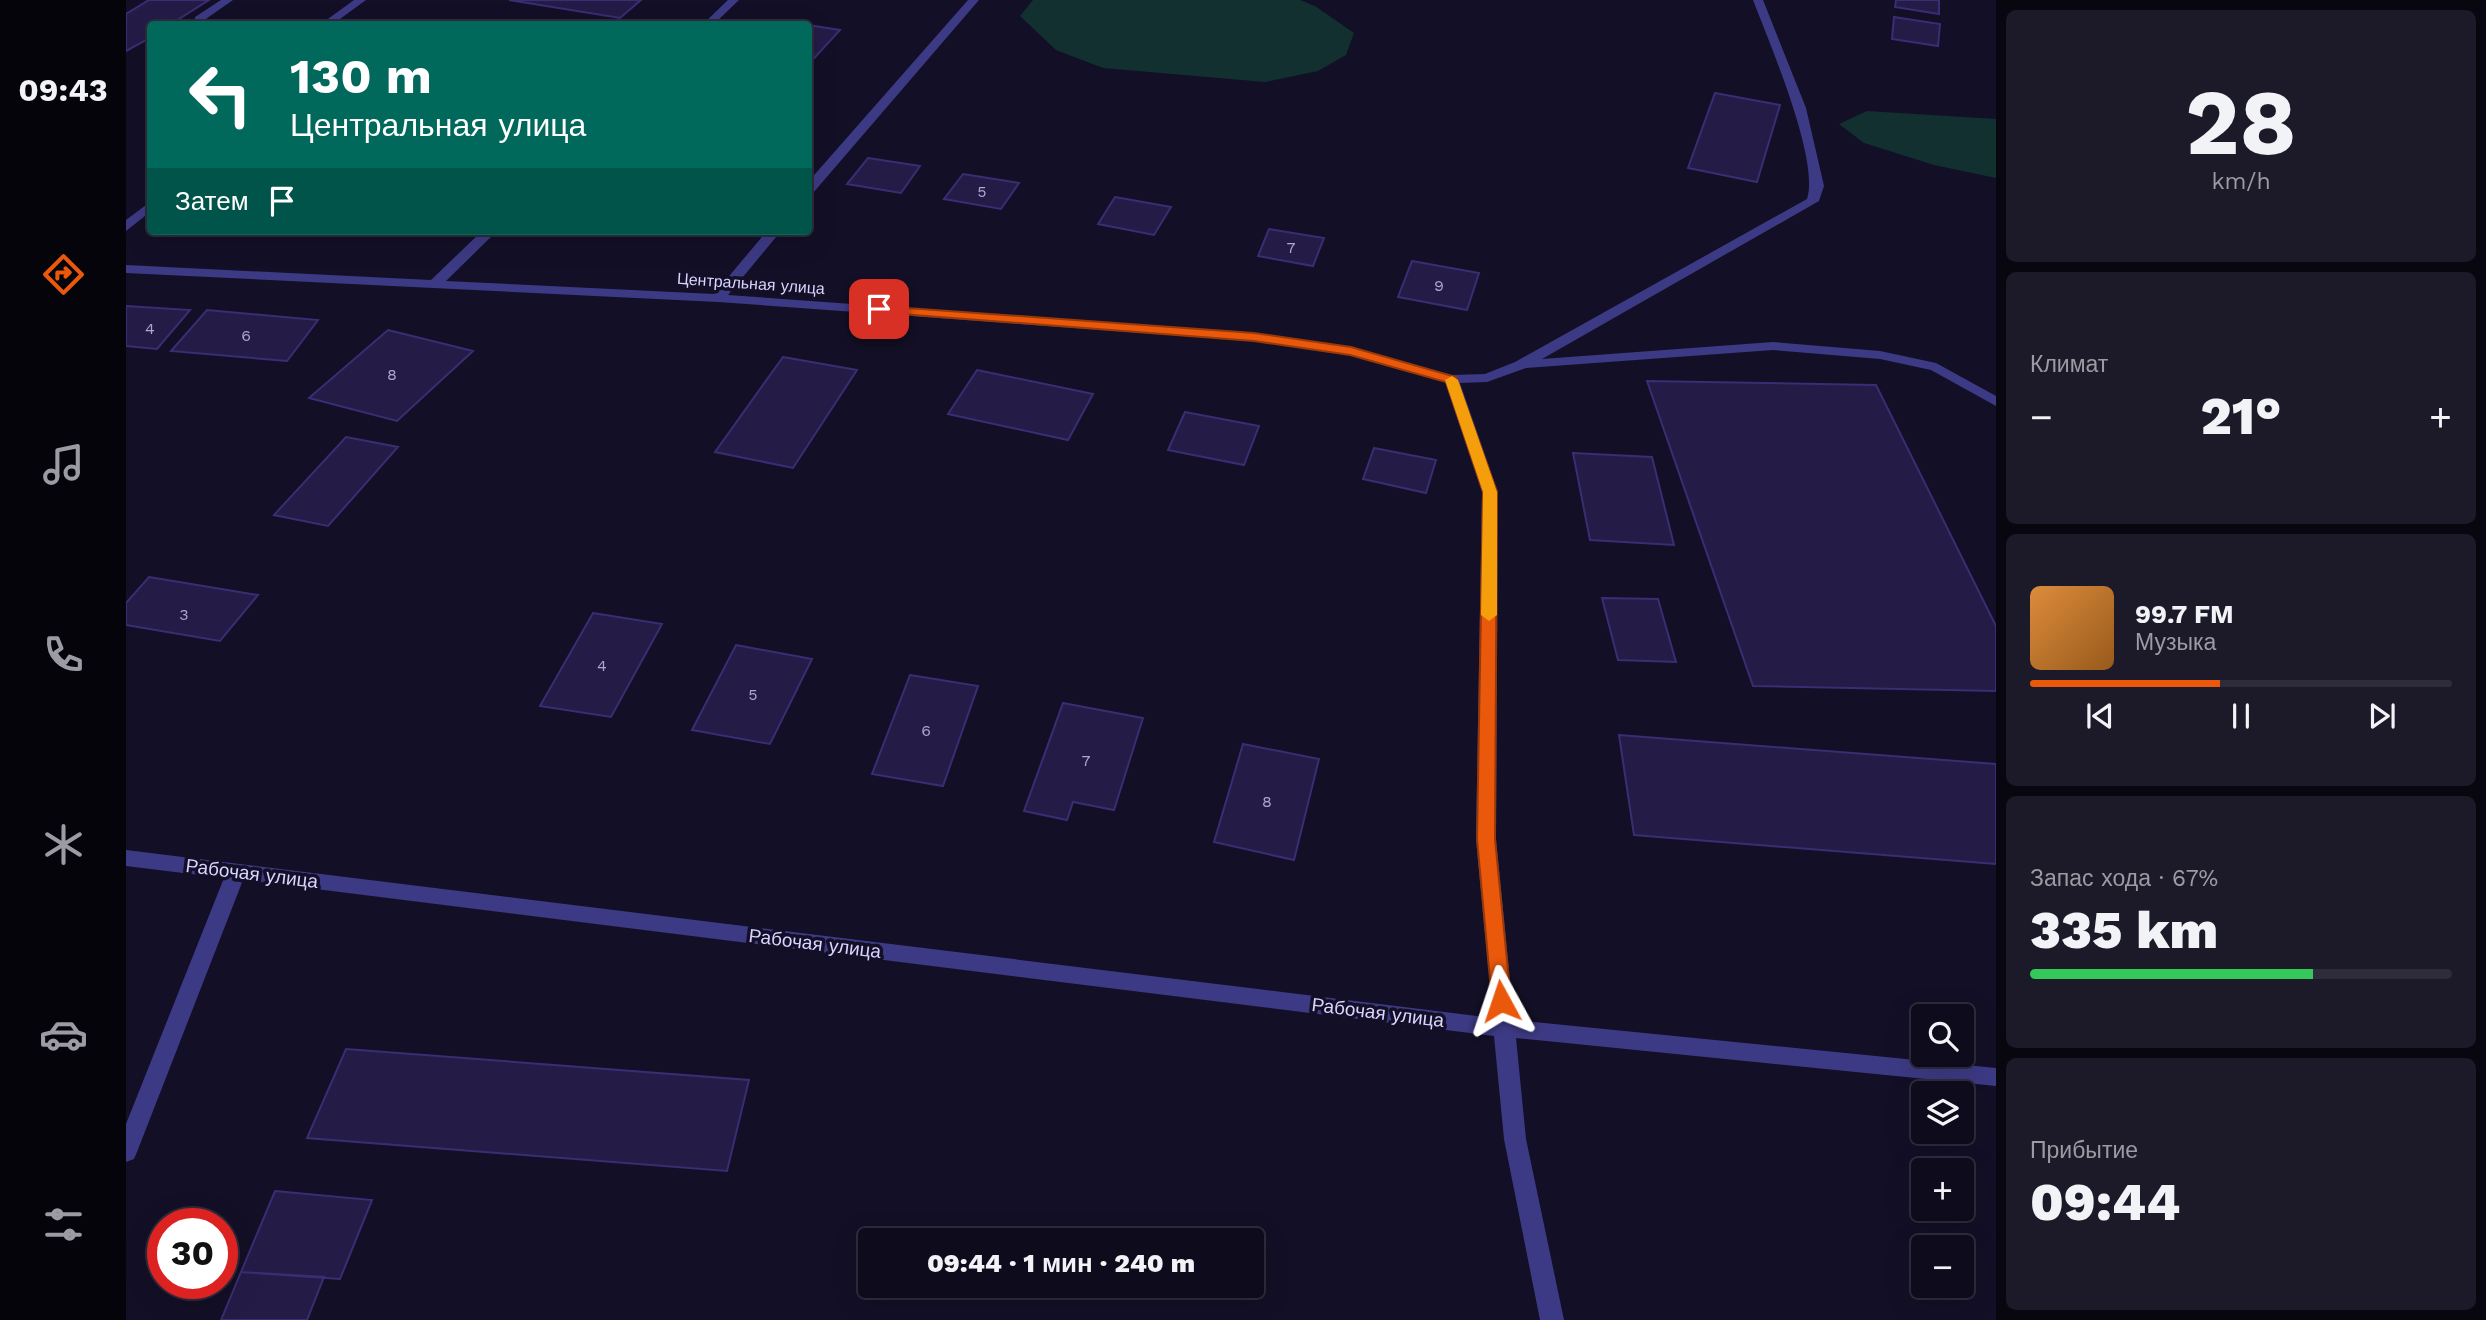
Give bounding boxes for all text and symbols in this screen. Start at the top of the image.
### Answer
text: 130 m [290,47,432,105]
icon: left [175,49,266,140]
text: 28 [2185,69,2297,176]
text: 09:43 [18,71,108,109]
text: Центральная улица [290,106,586,144]
text: km/h [2211,168,2271,195]
icon: arrive [263,182,301,220]
house number: 5 [977,182,987,201]
text: Затем [175,186,249,216]
house number: 7 [1287,238,1296,257]
icon: directions [39,250,88,299]
street label: Центральная улица [676,269,826,298]
house number: 9 [1434,276,1444,295]
pin [849,279,909,339]
icon: arrive [860,290,898,328]
house number: 4 [145,319,155,338]
house number: 6 [241,326,251,345]
text: Климат [2030,351,2108,378]
house number: 8 [387,365,397,384]
text: 21° [2201,386,2281,447]
text: − [2030,395,2053,439]
text: + [2429,395,2452,439]
icon: music [39,440,88,489]
text: 99.7 FM [2135,599,2234,629]
house number: 3 [179,605,189,624]
text: Музыка [2135,629,2216,656]
icon: phone [39,630,88,679]
house number: 4 [597,656,607,675]
house number: 5 [748,685,758,704]
icon: previous [2081,697,2119,735]
icon: pause [2222,697,2260,735]
icon: next [2363,697,2401,735]
house number: 6 [921,721,931,740]
house number: 7 [1082,751,1091,770]
house number: 8 [1262,792,1272,811]
icon: climate [39,820,88,869]
street label: Рабочая улица [184,854,320,893]
text: Запас хода · 67% [2030,865,2218,892]
text: 335 km [2030,900,2218,961]
street label: Рабочая улица [747,924,883,963]
position arrow [1464,964,1538,1038]
street label: Рабочая улица [1310,993,1446,1032]
map controls [1911,1004,1974,1298]
button: search [1911,1004,1974,1067]
icon: car [39,1010,88,1059]
button: layers [1911,1081,1974,1144]
text: Прибытие [2030,1137,2138,1164]
button: + [1911,1158,1974,1221]
text: 09:44 [2030,1172,2180,1233]
icon: filters [39,1200,88,1249]
speed limit sign: 30 [147,1208,238,1299]
button: − [1911,1235,1974,1298]
text: 09:44 · 1 мин · 240 m [927,1248,1195,1278]

